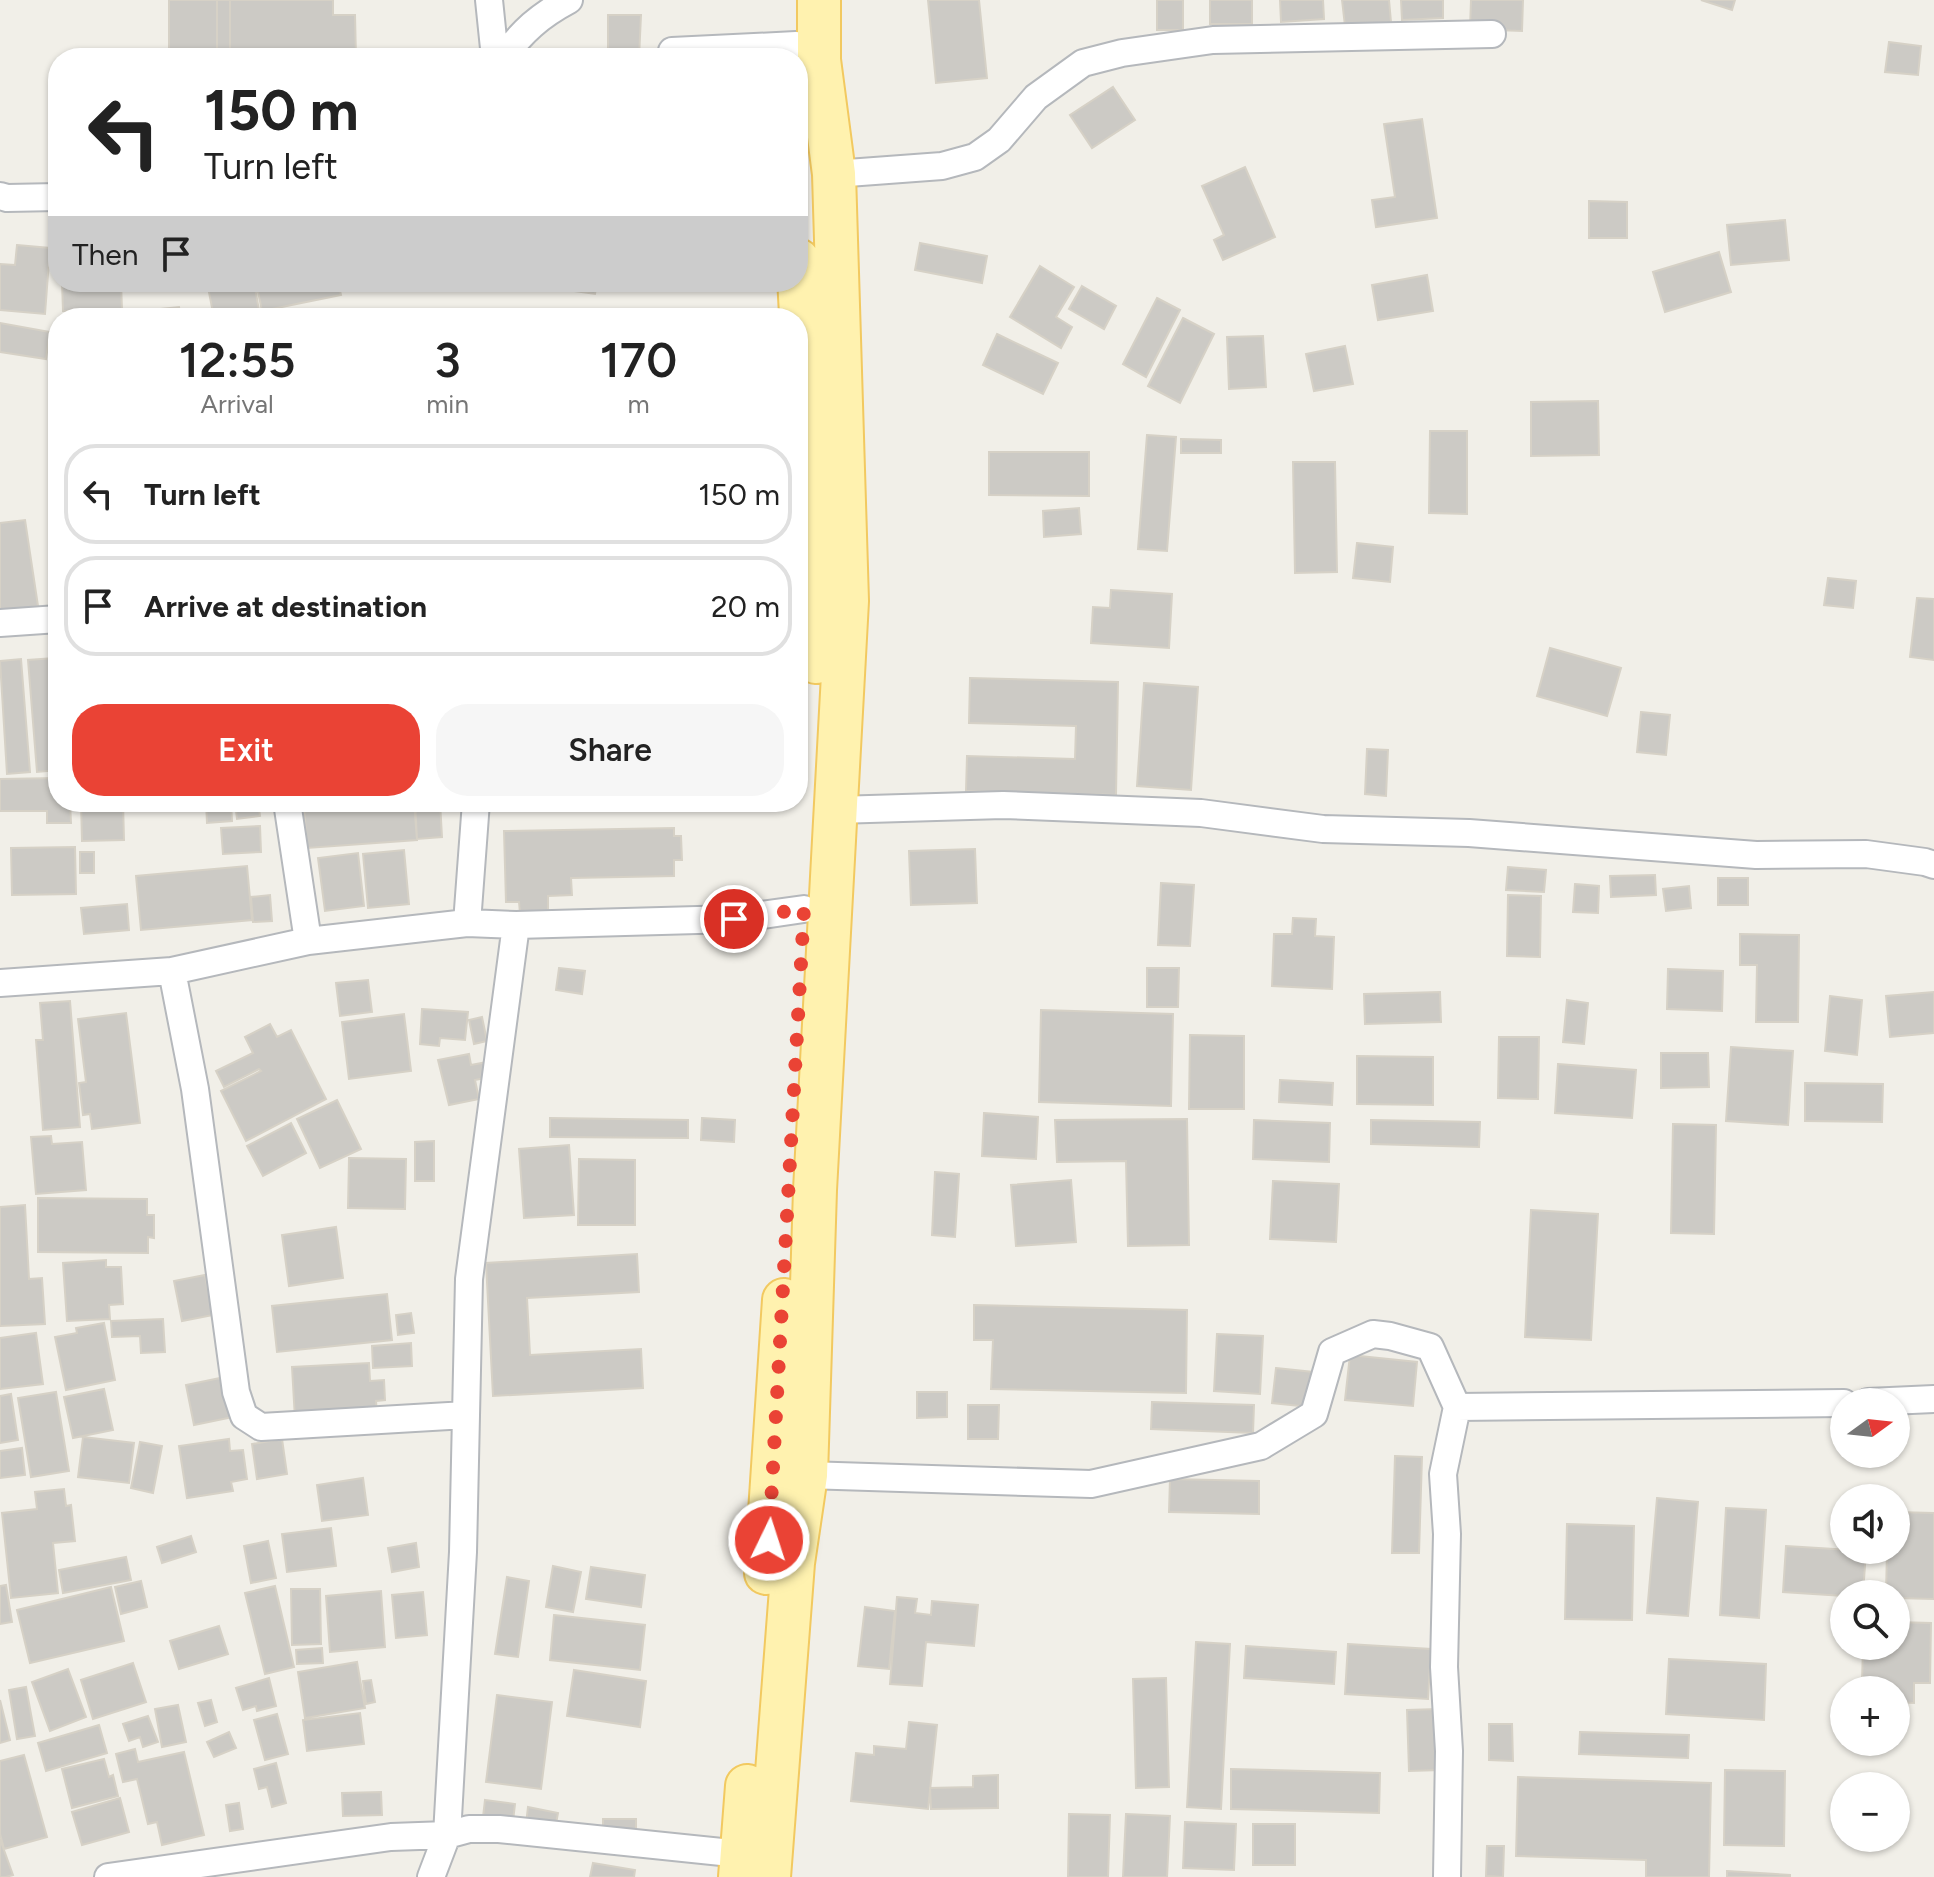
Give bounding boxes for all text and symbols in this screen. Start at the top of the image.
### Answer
text: 150 m [204,77,359,144]
icon: left [72,80,176,184]
text: Turn left [204,145,338,188]
icon: arrive [154,232,198,276]
text: Then [72,236,138,273]
text: 12:55 [179,331,295,389]
text: 3 [434,331,461,389]
text: 170 [600,331,677,389]
text: Arrival [200,388,274,420]
text: min [426,388,469,420]
text: m [627,388,650,420]
icon: left [76,472,120,516]
text: Turn left [144,476,261,513]
text: 150 m [698,476,780,513]
icon: arrive [76,584,120,628]
text: Arrive at destination [144,588,427,625]
text: 20 m [711,588,780,625]
button: Exit [72,704,420,796]
button: Share [436,704,784,796]
pin [700,885,768,953]
icon: arrive [712,897,756,941]
north arrow [1830,1388,1910,1468]
map controls [1830,1388,1910,1852]
button: sound [1830,1484,1910,1564]
position arrow [727,1498,811,1582]
button: search [1830,1580,1910,1660]
button: + [1830,1676,1910,1756]
button: − [1830,1772,1910,1852]

